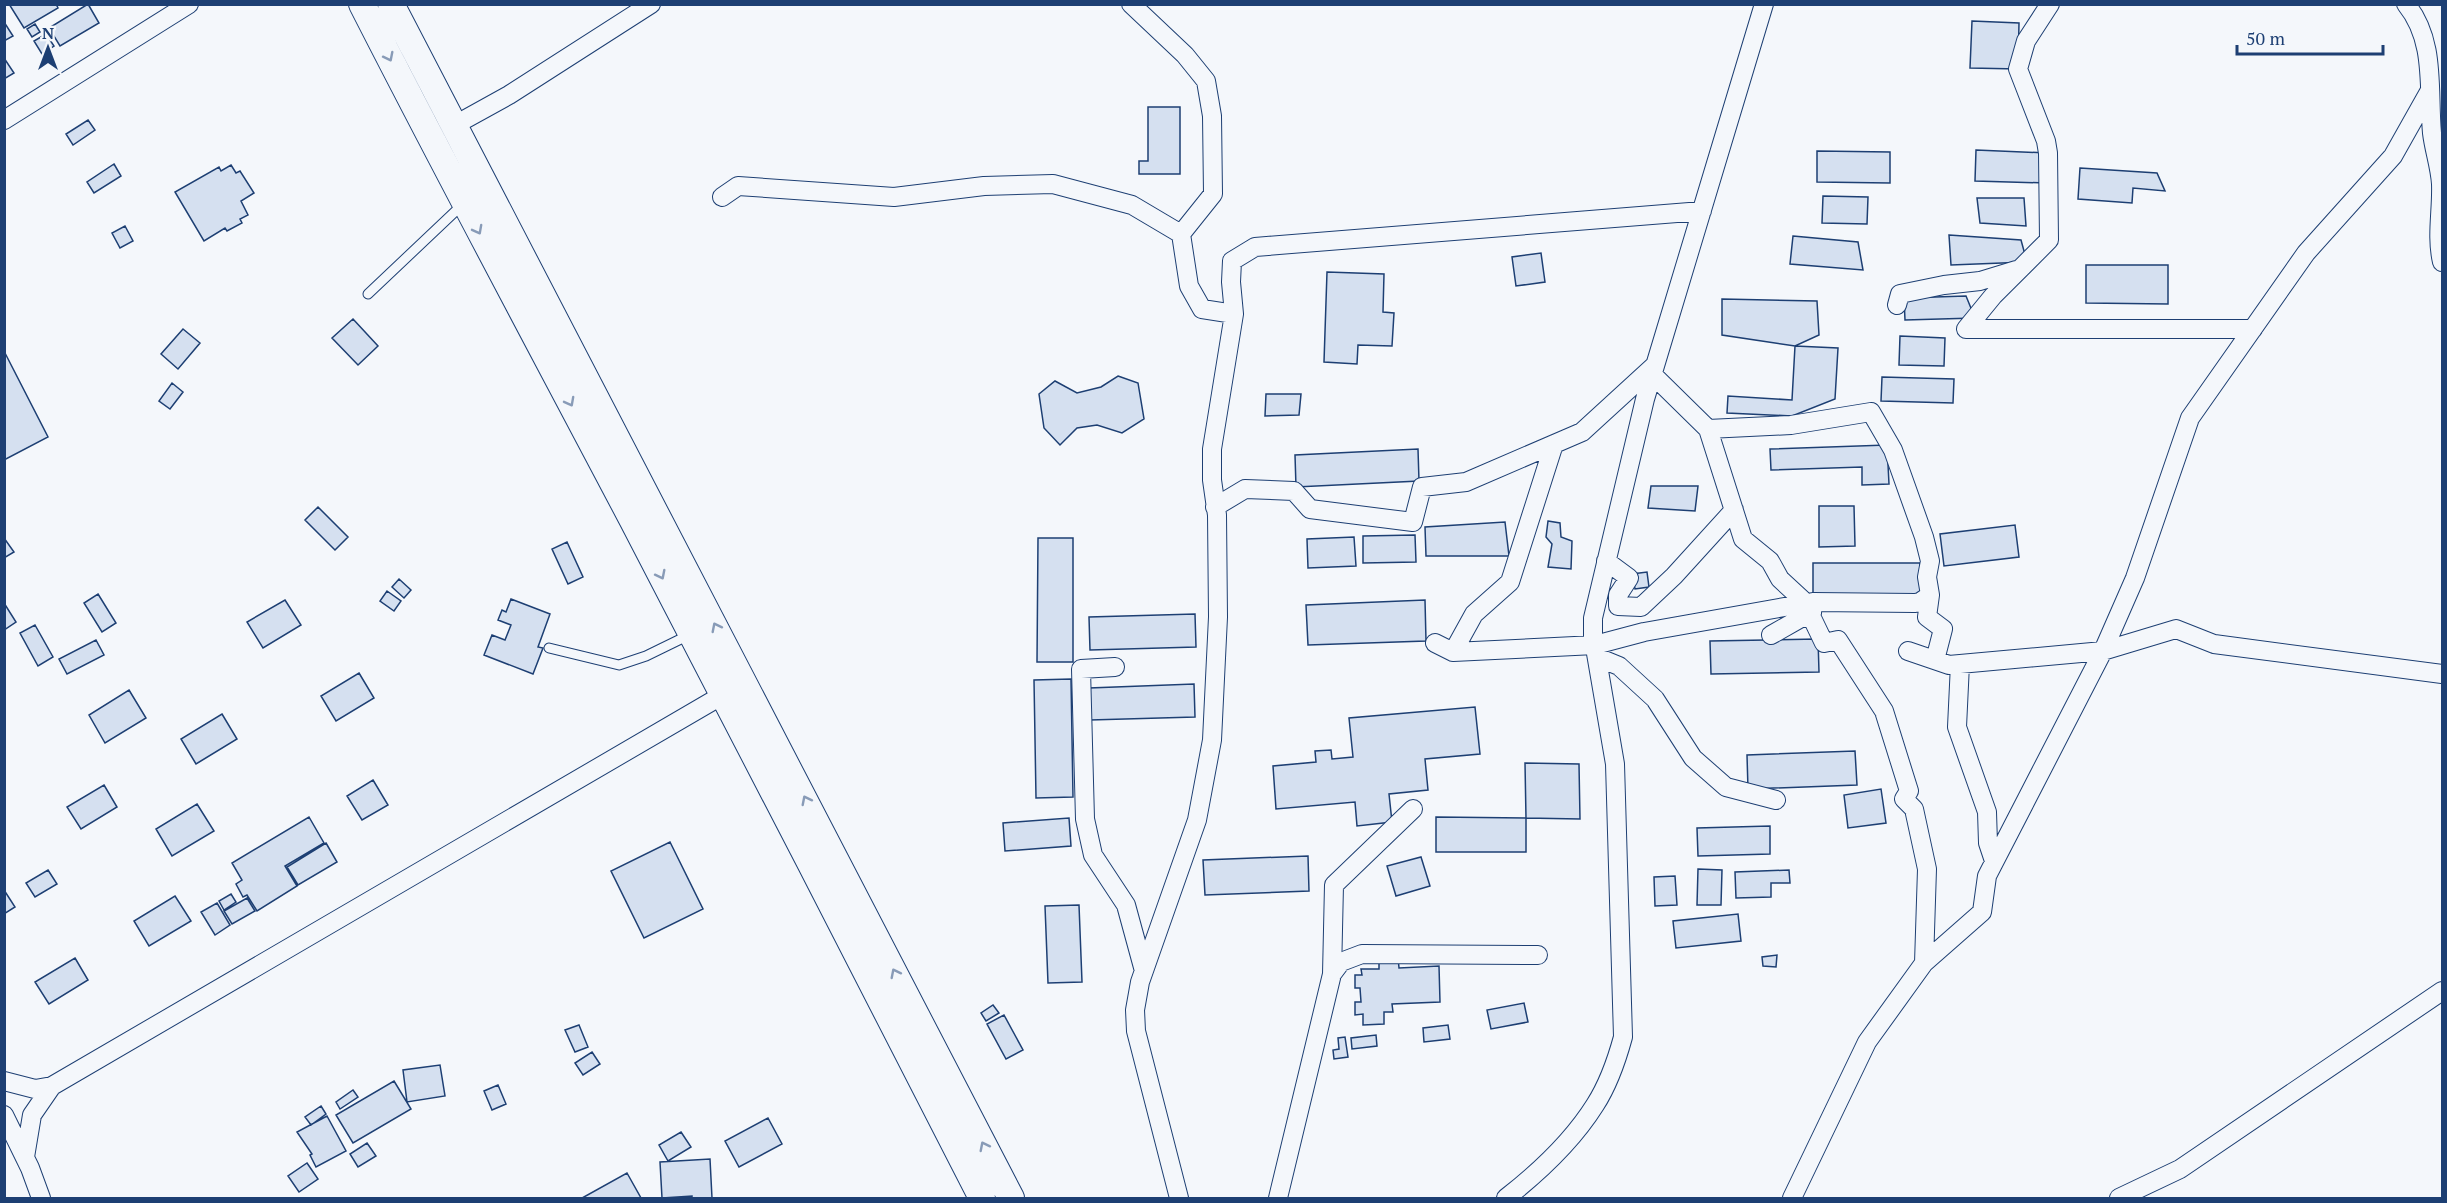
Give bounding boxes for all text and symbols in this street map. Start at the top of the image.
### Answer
north arrow [18,18,78,78]
scale bar [2237,18,2382,56]
text: N [42,22,54,44]
text: 50 m [2246,26,2286,50]
one-way arrow [382,50,393,61]
one-way arrow [471,224,482,234]
one-way arrow [563,396,574,406]
one-way arrow [653,568,665,579]
one-way arrow [712,622,723,633]
one-way arrow [802,795,813,806]
one-way arrow [891,968,903,979]
one-way arrow [980,1142,992,1153]

